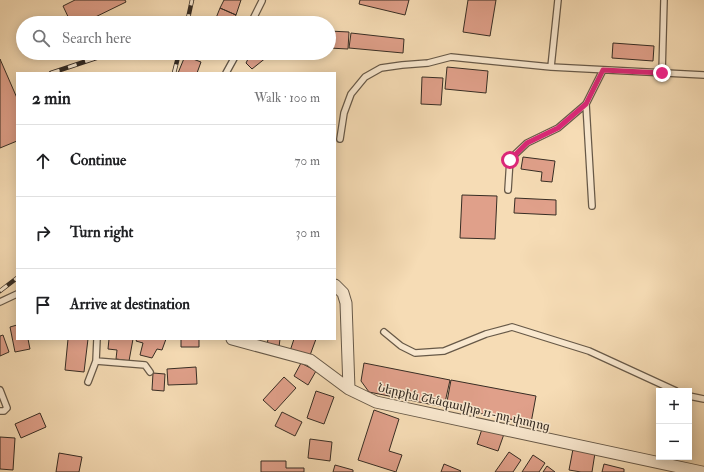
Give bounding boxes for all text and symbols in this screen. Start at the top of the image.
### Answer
search box [16,16,336,60]
icon: search [30,27,52,49]
text: Search here [62,29,131,48]
route end [653,64,671,82]
text: 2 min [32,88,71,109]
text: Walk · 100 m [254,90,320,106]
icon: ahead [32,150,54,172]
text: Continue [70,151,126,170]
route start [501,151,519,169]
text: 70 m [295,153,320,169]
icon: right [32,222,54,244]
text: Turn right [70,223,133,242]
text: 30 m [296,225,320,241]
icon: arrive [32,294,54,316]
text: Arrive at destination [70,295,190,314]
street label: Ներքին Շենգավիթ 11-րդ փողոց [376,380,551,435]
map controls [656,388,692,460]
button: + [656,388,692,424]
button: − [656,424,692,460]

